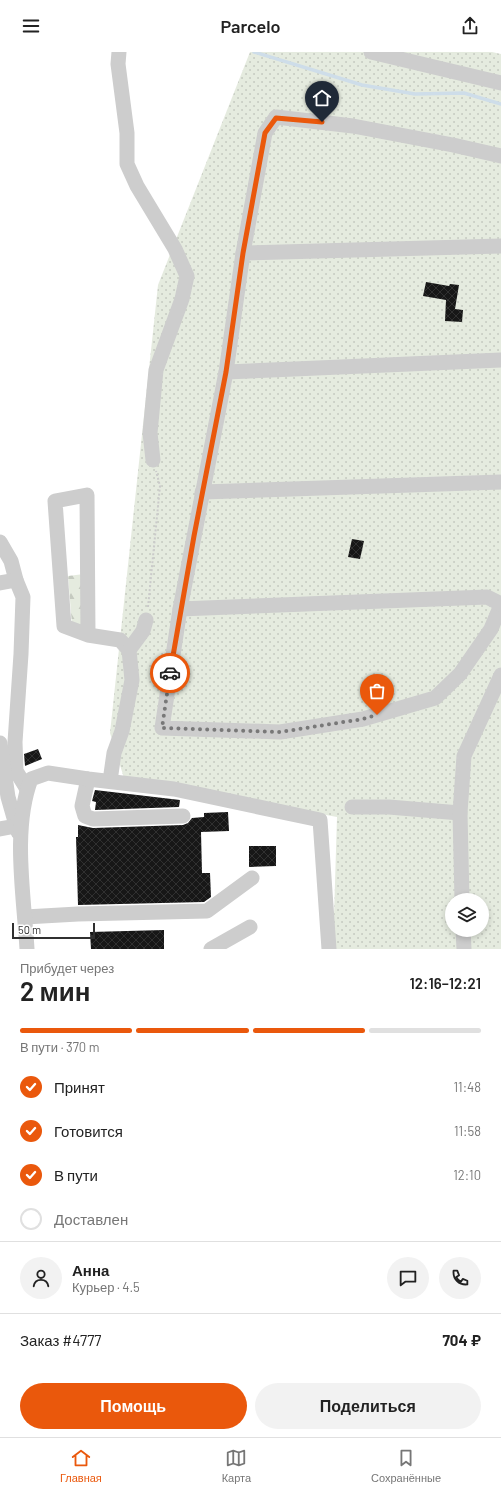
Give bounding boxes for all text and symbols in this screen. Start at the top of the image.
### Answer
icon: menu [20,15,42,37]
text: Parcelo [220,15,281,37]
icon: share [459,15,481,37]
pin [305,81,339,122]
icon: home [311,87,333,109]
courier [150,653,190,693]
icon: car [159,662,181,684]
pin [360,674,394,715]
icon: bag [366,680,388,702]
map controls [445,893,489,937]
button: layers [445,893,489,937]
scale bar [12,921,95,940]
text: 50 m [18,923,41,936]
text: Прибудет через [20,960,114,976]
text: 12:16–12:21 [410,974,481,992]
text: 2 мин [20,975,90,1006]
text: В пути · 370 m [20,1039,100,1055]
icon: check [20,1076,42,1098]
text: Принят [54,1078,105,1096]
text: 11:48 [454,1079,481,1095]
icon: check [20,1120,42,1142]
text: Готовится [54,1122,123,1140]
text: 11:58 [454,1123,481,1139]
icon: check [20,1164,42,1186]
text: В пути [54,1166,98,1184]
text: 12:10 [453,1167,481,1183]
text: Доставлен [54,1210,128,1228]
button: person [20,1257,62,1299]
button: chat [387,1257,429,1299]
button: phone [439,1257,481,1299]
text: Анна [72,1261,109,1279]
text: Курьер · 4.5 [72,1279,140,1295]
text: Заказ #4777 [20,1331,101,1349]
text: 704 ₽ [442,1331,481,1349]
button: Помощь [20,1383,247,1429]
button: Поделиться [255,1383,481,1429]
tab: Главная [60,1447,102,1484]
tab: Карта [222,1447,251,1484]
tab: Сохранённые [371,1447,441,1484]

